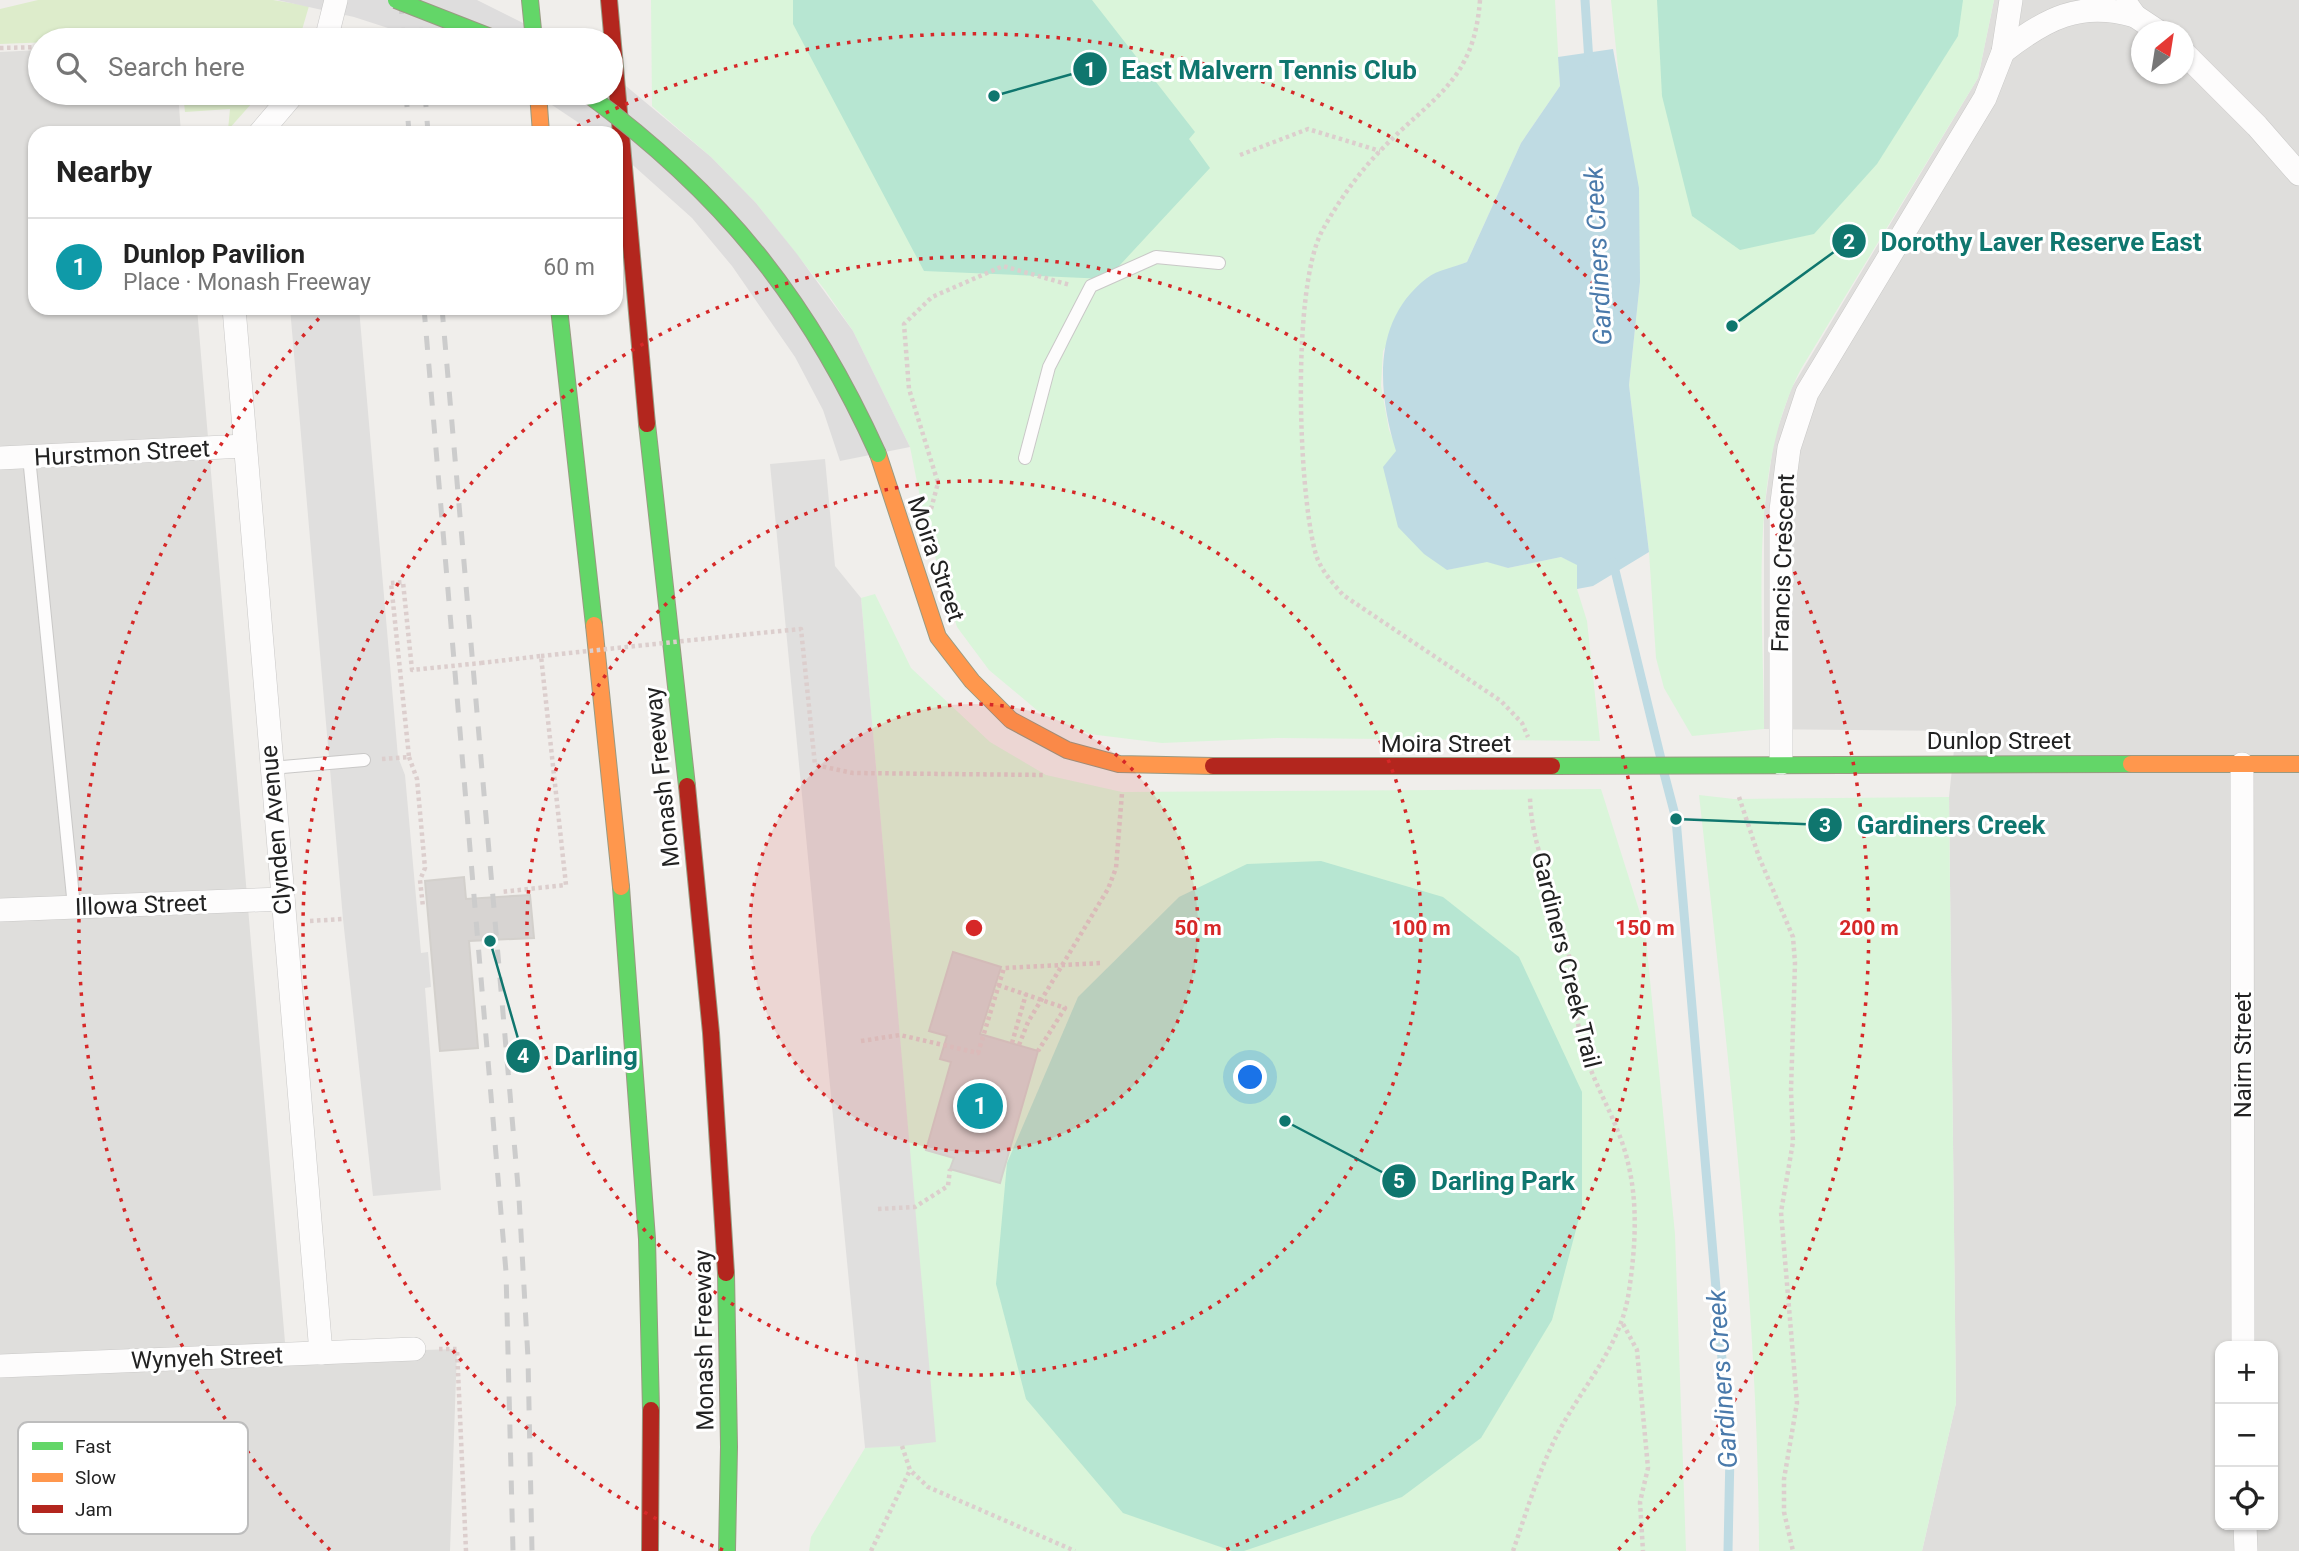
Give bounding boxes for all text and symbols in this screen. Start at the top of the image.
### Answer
north arrow [2131,21,2194,84]
search box [28,28,623,105]
callout: East Malvern Tennis Club [1072,46,1432,93]
icon: search [52,48,90,86]
text: Search here [108,52,245,82]
text: East Malvern Tennis Club [1121,55,1417,85]
text: 1 [1084,58,1096,82]
text: Nearby [56,154,152,189]
water label: Gardiners Creek [1578,165,1618,346]
callout: Dorothy Laver Reserve East [1832,218,2216,265]
text: Dorothy Laver Reserve East [1880,227,2202,257]
text: 2 [1843,230,1855,254]
text: Dunlop Pavilion [123,239,305,269]
text: 1 [72,254,86,281]
text: 60 m [543,254,595,281]
text: Place · Monash Freeway [123,269,371,296]
street label: Hurstmon Street [33,434,211,472]
street label: Francis Crescent [1766,473,1800,653]
street label: Moira Street [902,493,971,625]
street label: Monash Freeway [639,685,685,869]
street label: Dunlop Street [1927,727,2071,755]
street label: Moira Street [1381,730,1511,758]
street label: Clynden Avenue [255,744,297,916]
callout: Gardiners Creek [1808,801,2059,848]
text: Gardiners Creek [1857,810,2046,840]
text: 3 [1819,813,1831,837]
street label: Gardiners Creek Trail [1526,849,1606,1071]
street label: Illowa Street [74,889,208,921]
centre of rings [962,916,986,940]
text: 50 m [1174,916,1222,940]
text: 100 m [1391,916,1451,940]
text: 150 m [1615,916,1675,940]
text: 200 m [1839,916,1899,940]
street label: Nairn Street [2229,992,2257,1118]
callout: Darling [506,1032,652,1079]
text: Darling [554,1041,638,1071]
text: 4 [517,1044,529,1068]
your location [1233,1060,1267,1094]
pin: 1 [957,1080,1003,1132]
callout: Darling Park [1382,1157,1589,1204]
text: Darling Park [1431,1166,1576,1196]
text: 5 [1393,1169,1405,1193]
street label: Monash Freeway [688,1249,720,1431]
water label: Gardiners Creek [1701,1287,1743,1469]
street label: Wynyeh Street [130,1341,284,1375]
map controls [2215,1341,2278,1530]
button: + [2215,1341,2278,1404]
button: − [2215,1404,2278,1467]
legend [18,1422,248,1534]
text: Fast [75,1435,112,1458]
text: Slow [75,1466,116,1489]
button: locate [2215,1467,2278,1530]
text: Jam [75,1498,112,1521]

